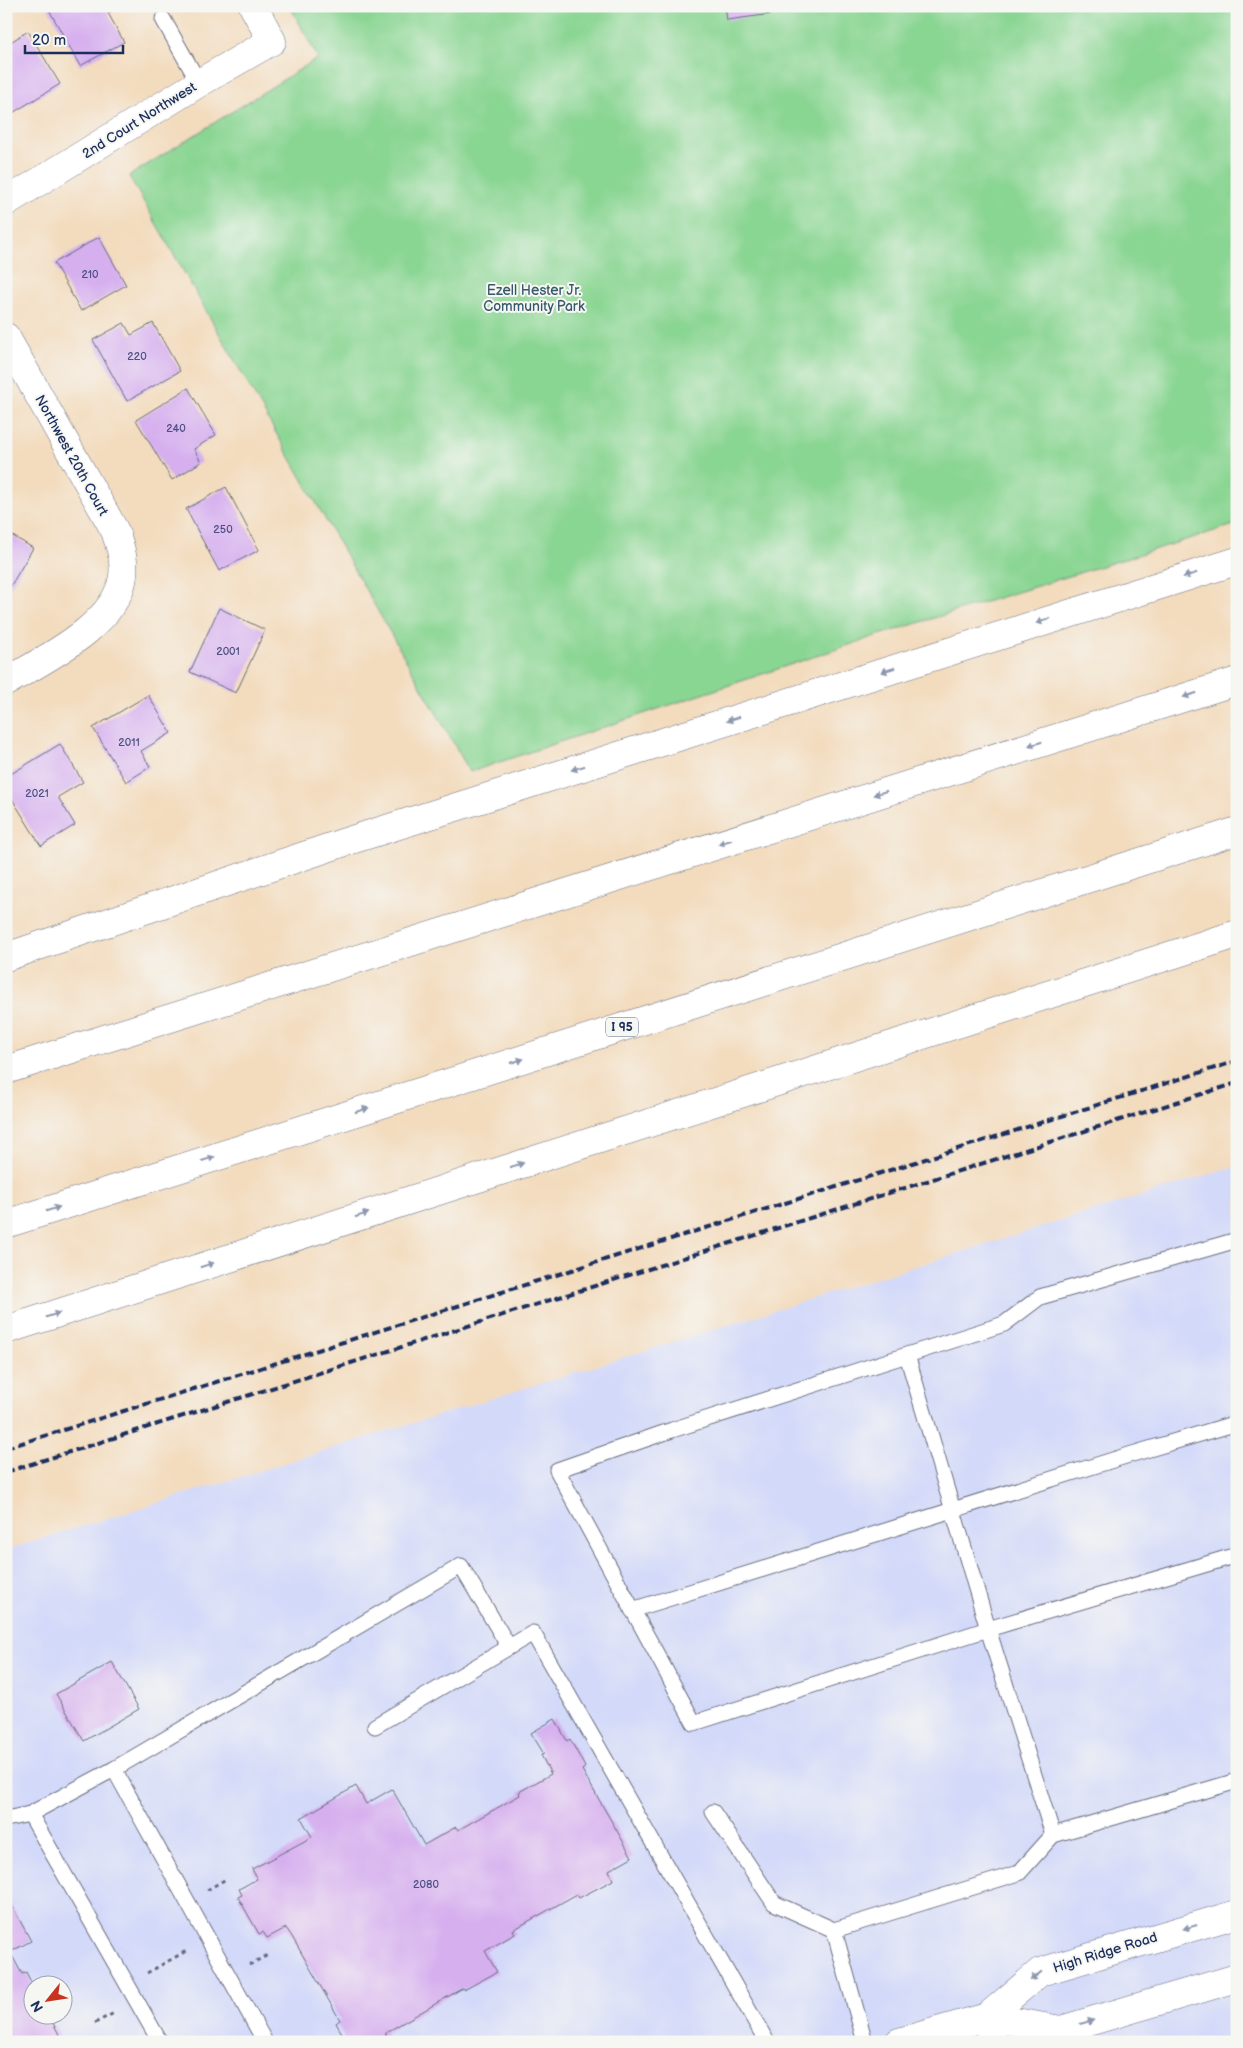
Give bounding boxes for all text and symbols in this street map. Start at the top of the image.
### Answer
scale bar [25,22,122,54]
text: 20 m [32,31,66,50]
street label: 2nd Court Northwest [79,78,200,162]
house number: 210 [81,268,99,281]
park label: Ezell Hester Jr. Community Park [483,282,585,315]
house number: 220 [127,350,147,363]
street label: Northwest 20th Court [31,392,112,519]
house number: 240 [166,422,186,435]
house number: 250 [213,523,233,536]
one-way arrow [1183,572,1198,580]
one-way arrow [1035,618,1050,626]
house number: 2001 [216,645,240,658]
one-way arrow [880,667,895,675]
one-way arrow [1183,692,1198,700]
one-way arrow [725,716,740,724]
house number: 2011 [118,736,140,749]
one-way arrow [1028,741,1043,749]
one-way arrow [570,765,585,773]
house number: 2021 [25,787,49,800]
one-way arrow [873,790,888,798]
one-way arrow [718,839,733,847]
road number: I 95 [606,1018,638,1036]
one-way arrow [510,1056,525,1064]
one-way arrow [355,1106,370,1113]
one-way arrow [200,1155,215,1163]
one-way arrow [509,1161,524,1169]
one-way arrow [45,1204,60,1212]
one-way arrow [355,1211,370,1219]
one-way arrow [200,1261,215,1269]
one-way arrow [45,1311,60,1319]
house number: 2080 [413,1878,439,1891]
one-way arrow [1182,1924,1197,1932]
street label: High Ridge Road [1051,1929,1159,1976]
one-way arrow [1030,1971,1043,1982]
north arrow [22,1976,72,2026]
text: N [27,1997,47,2015]
one-way arrow [1079,2018,1094,2026]

